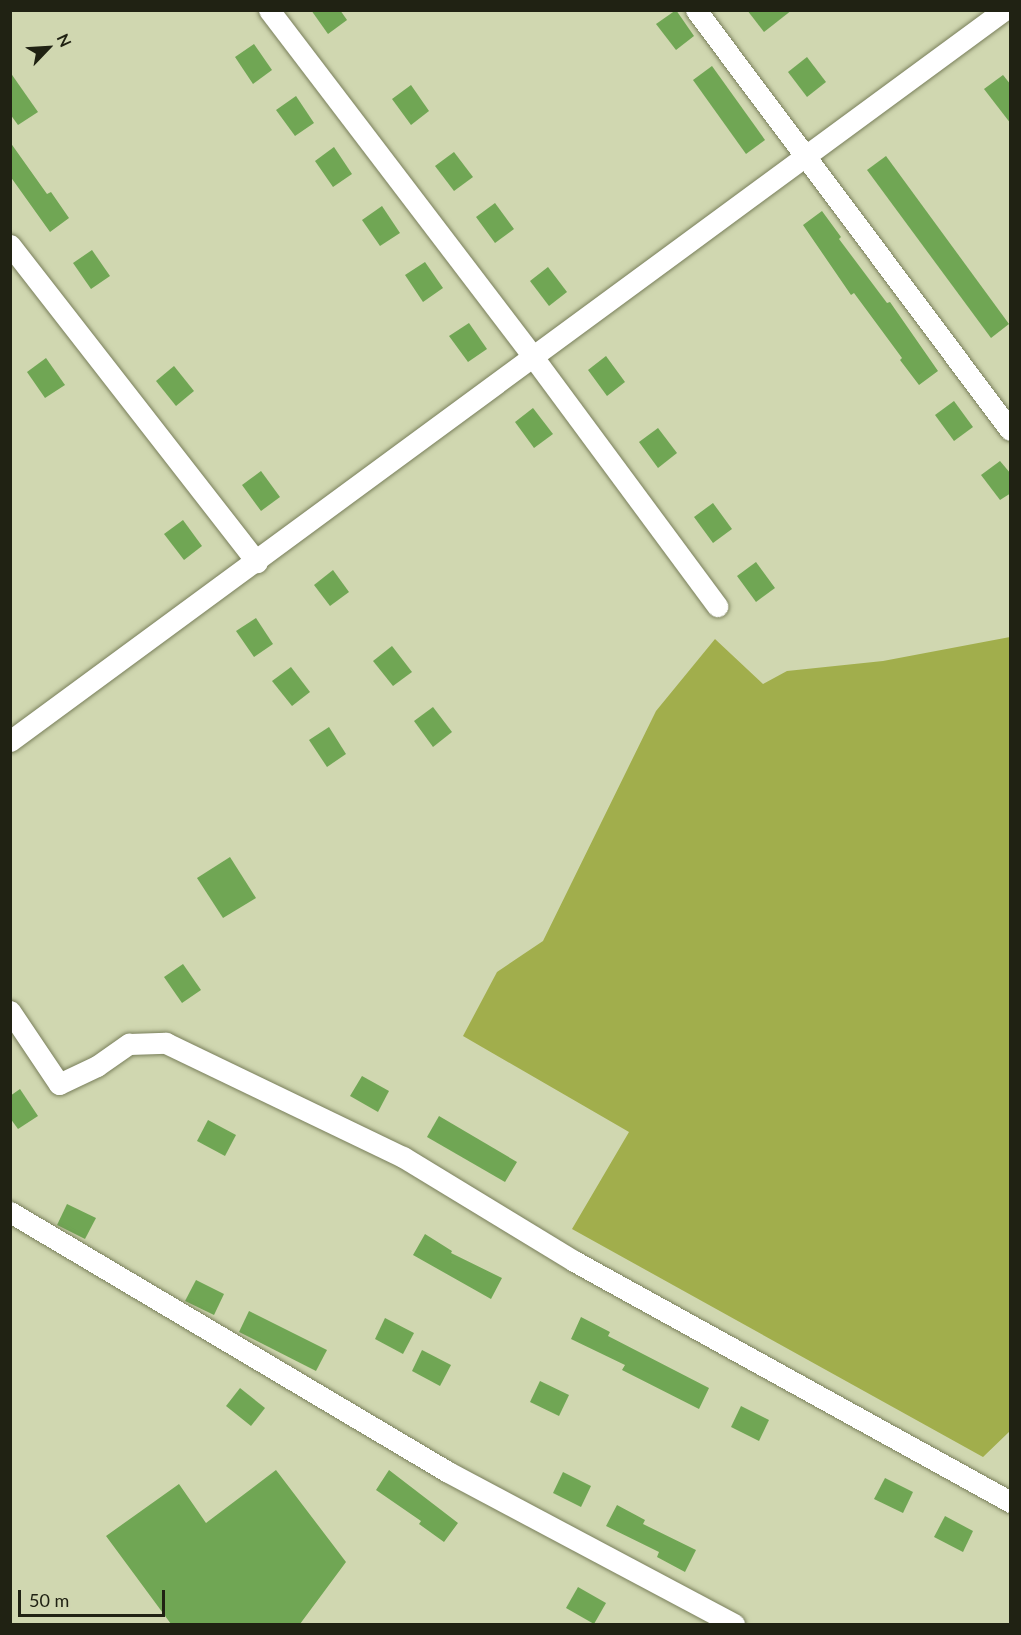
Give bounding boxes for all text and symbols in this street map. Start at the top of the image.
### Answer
north arrow [18,18,78,78]
text: N [54,31,76,50]
scale bar [21,1578,168,1616]
text: 50 m [29,1589,69,1611]

